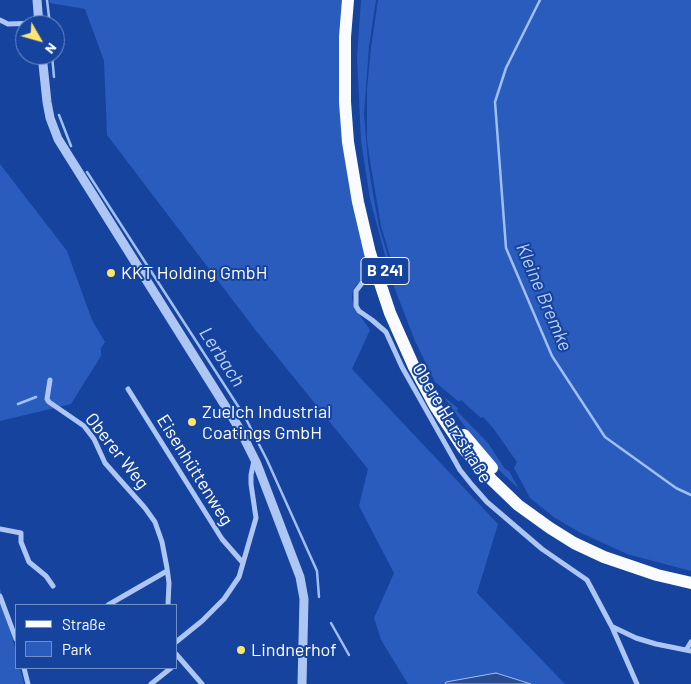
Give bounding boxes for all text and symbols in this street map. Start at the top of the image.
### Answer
north arrow [15,15,65,65]
text: N [42,40,61,58]
water label: Kleine Bremke [511,240,577,354]
road number: B 241 [361,258,409,284]
place label: KKT Holding GmbH [121,262,267,284]
marker: KKT Holding GmbH [105,267,117,279]
water label: Lerbach [194,323,250,391]
street label: Obere Harzstraße [408,359,496,487]
place label: Zuelch Industrial Coatings GmbH [202,401,331,444]
street label: Oberer Weg [81,409,153,493]
street label: Eisenhüttenweg [152,411,238,529]
marker: Zuelch Industrial Coatings GmbH [186,416,198,428]
legend [15,604,178,669]
text: Straße [62,615,106,633]
place label: Lindnerhof [251,639,337,661]
text: Park [62,640,91,658]
marker: Lindnerhof [235,644,247,656]

